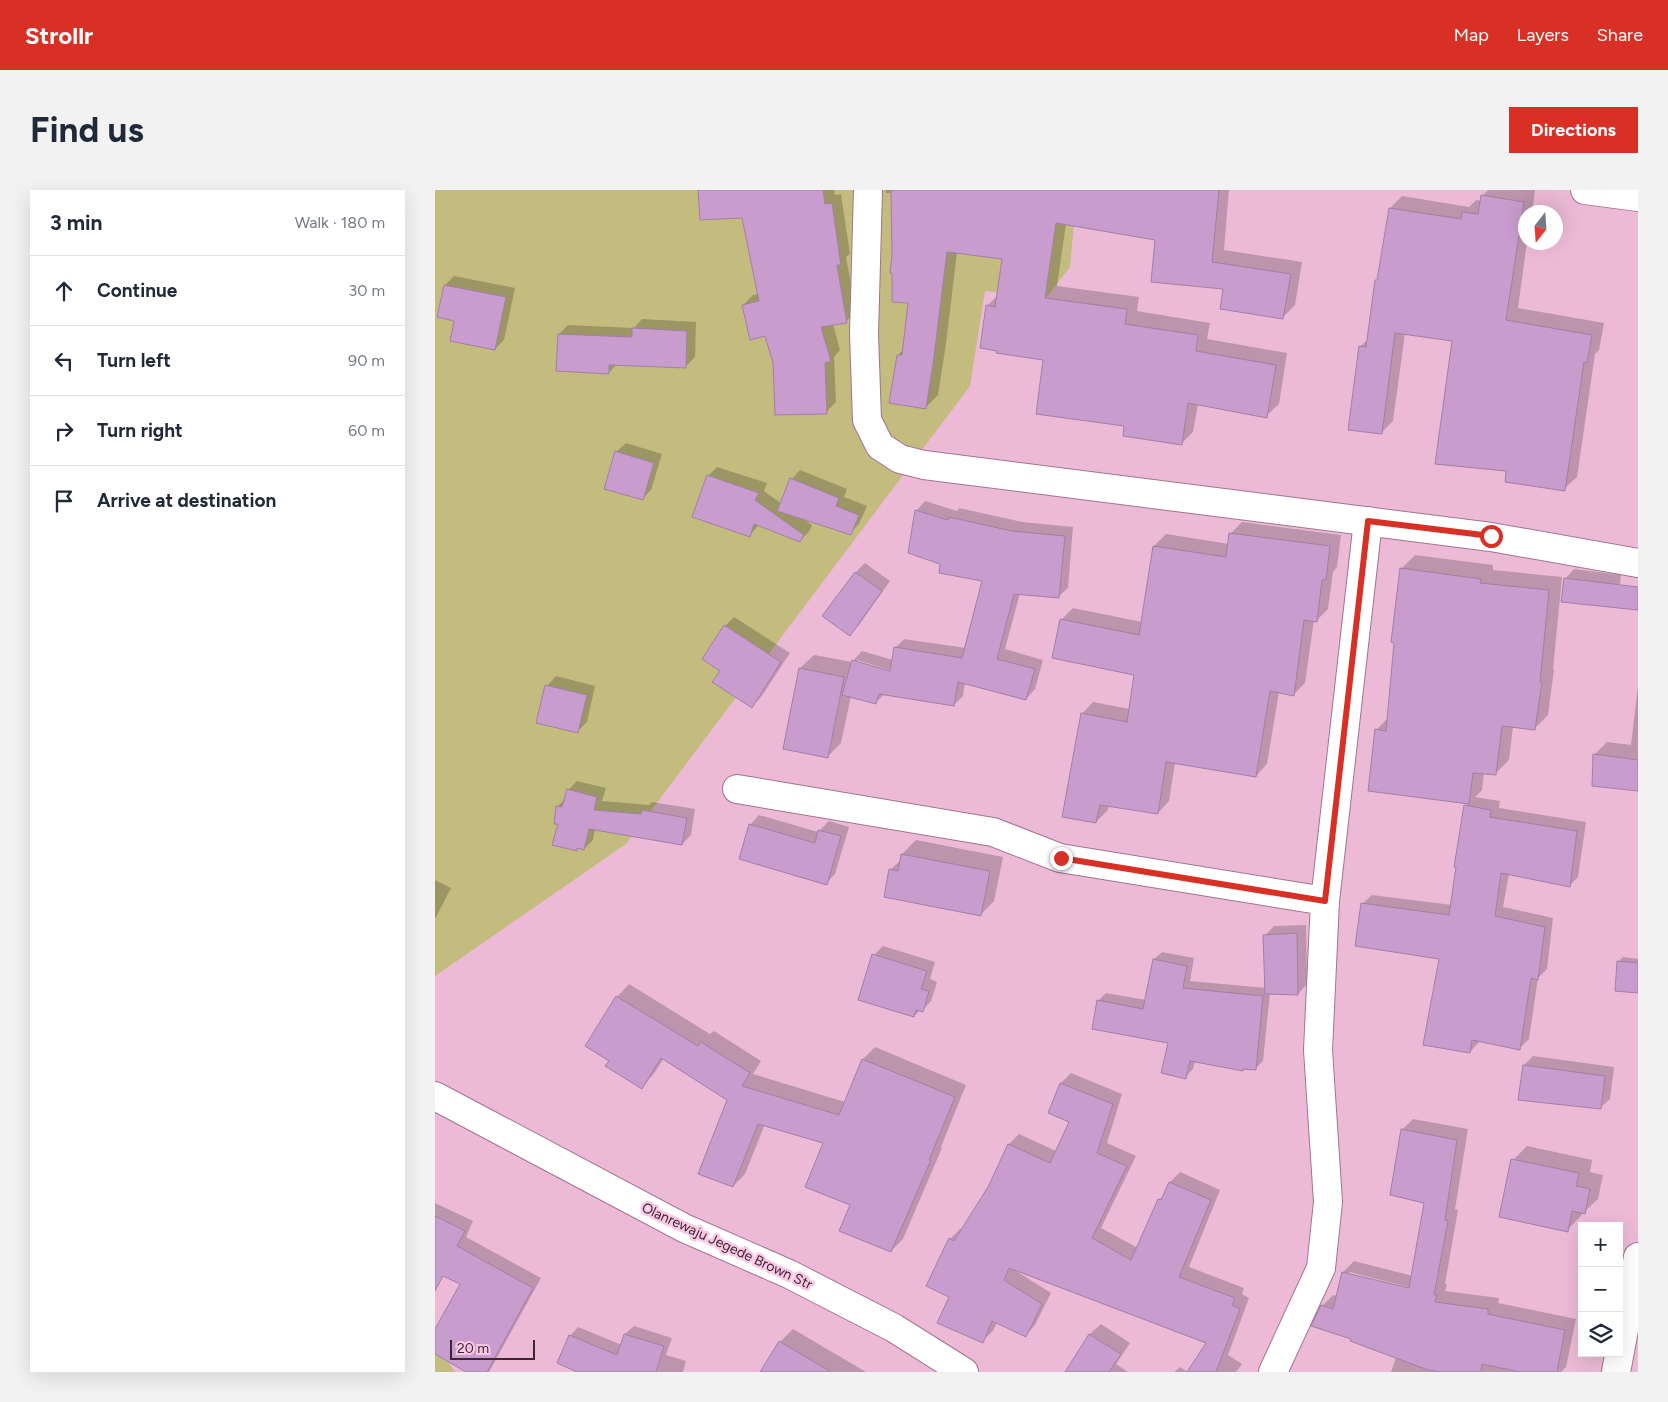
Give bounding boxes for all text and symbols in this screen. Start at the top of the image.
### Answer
text: Strollr [25,21,93,50]
text: Map [1454,24,1489,46]
text: Layers [1517,24,1569,46]
text: Share [1597,24,1643,46]
button: Directions [1509,107,1638,153]
text: Find us [30,109,144,151]
north arrow [1518,205,1563,250]
text: 3 min [50,210,102,235]
text: Walk · 180 m [295,213,385,232]
icon: ahead [50,277,78,305]
text: Continue [97,279,177,302]
text: 30 m [348,281,385,300]
icon: left [50,347,78,375]
text: Turn left [97,349,171,372]
text: 90 m [348,351,385,370]
icon: right [50,417,78,445]
text: Turn right [97,419,183,442]
text: 60 m [348,421,385,440]
icon: arrive [50,487,78,515]
text: Arrive at destination [97,489,276,512]
route start [1480,525,1503,548]
route end [1050,847,1073,870]
street label: Olanrewaju Jegede Brown Str [639,1199,815,1293]
map controls [1578,1222,1623,1357]
button: + [1578,1222,1623,1267]
button: − [1578,1267,1623,1312]
button: layers [1578,1312,1623,1357]
scale bar [450,1337,535,1360]
text: 20 m [457,1340,489,1357]

